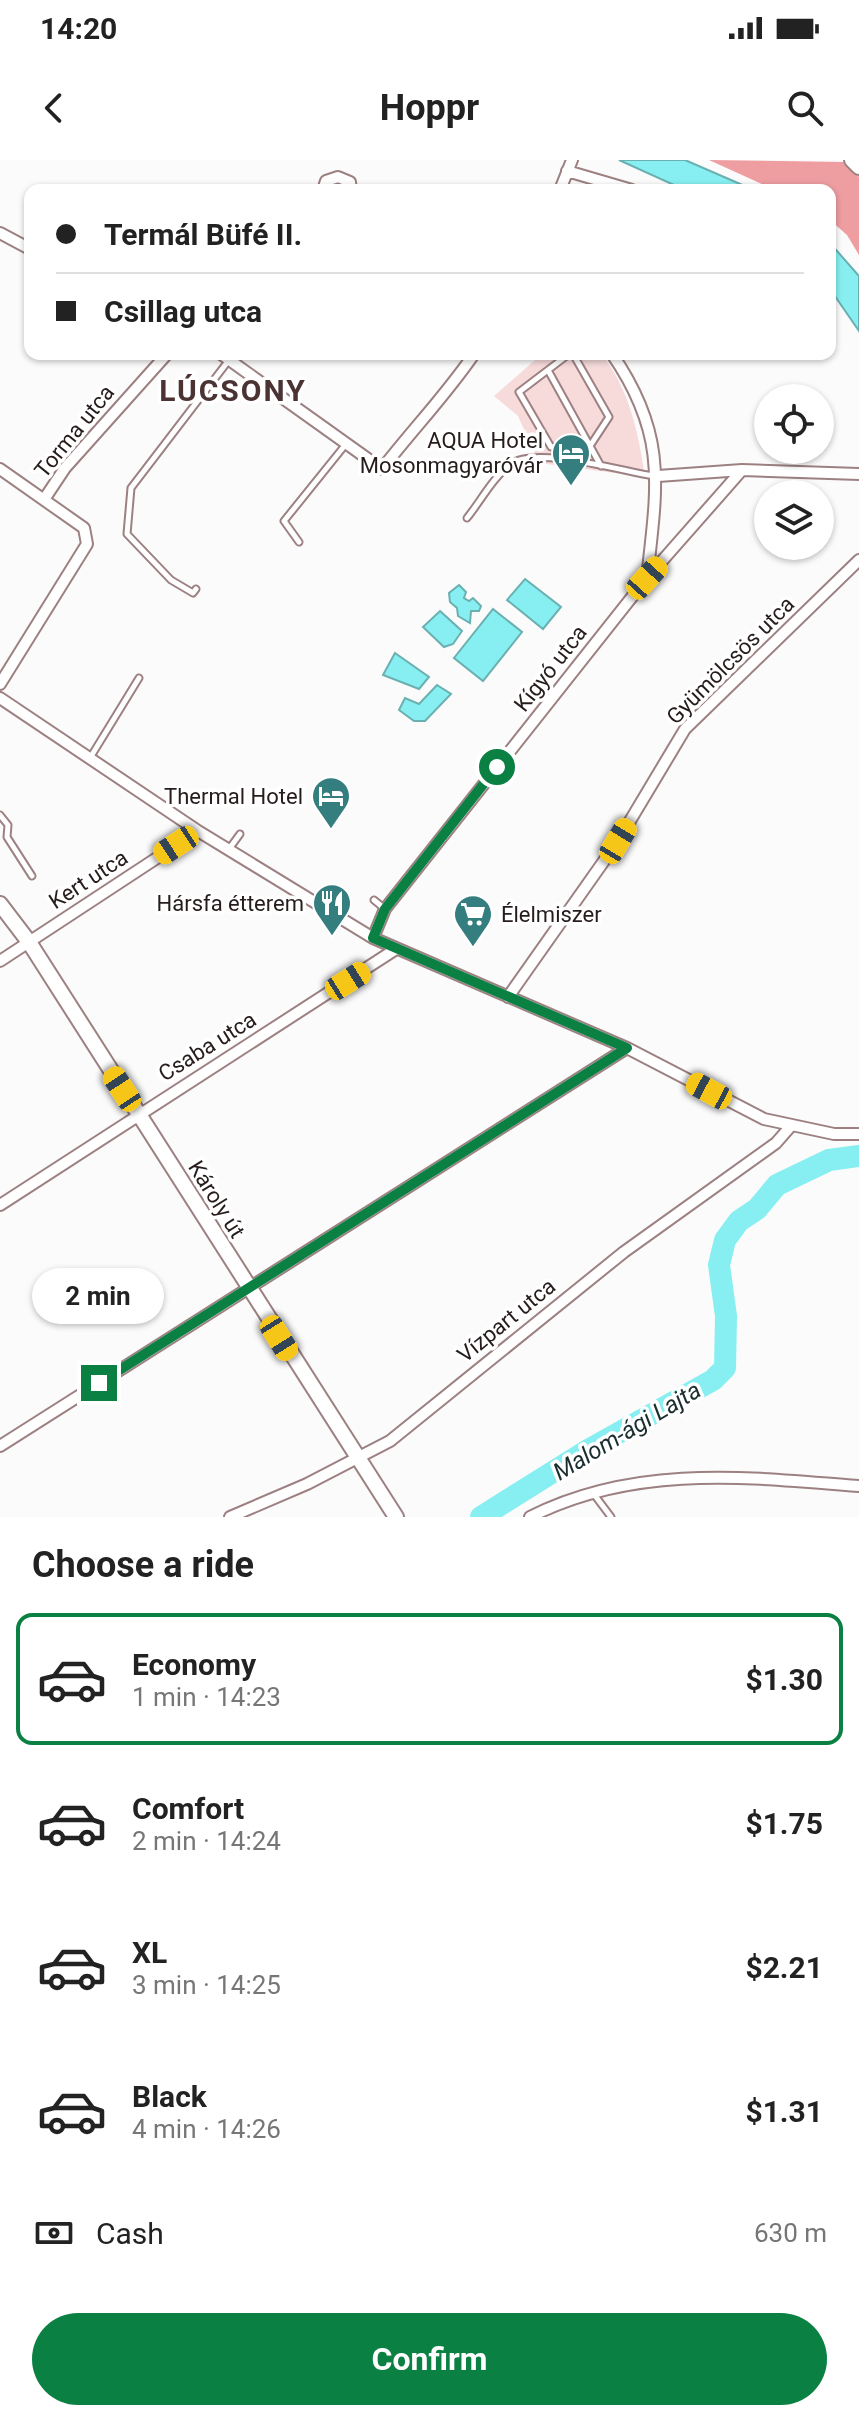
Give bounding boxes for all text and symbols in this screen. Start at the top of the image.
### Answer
text: 14:20 [40,11,117,46]
icon: back [32,86,76,130]
icon: search [783,86,827,130]
text: Hoppr [380,87,479,129]
text: Termál Büfé II. [104,217,302,252]
text: Csillag utca [104,294,262,329]
district label: LÚCSONY [159,373,307,408]
street label: Torma utca [30,380,119,483]
map controls [754,384,834,560]
button: locate [754,384,834,464]
place label: AQUA Hotel Mosonmagyaróvár [360,428,544,478]
hotel icon: AQUA Hotel Mosonmagyaróvár [550,432,592,487]
button: layers [754,480,834,560]
car [622,552,672,604]
street label: Gyümölcsös utca [661,591,799,729]
street label: Kígyó utca [509,620,592,716]
route start [479,749,515,785]
hotel icon: Thermal Hotel [310,775,352,830]
place label: Thermal Hotel [164,784,303,809]
car [595,814,641,868]
car [149,822,203,868]
street label: Kert utca [44,845,132,914]
restaurant icon: Hársfa étterem [311,882,353,937]
place label: Hársfa étterem [157,891,304,916]
supermarket icon: Élelmiszer [452,893,494,948]
place label: Élelmiszer [501,902,602,927]
car [321,958,375,1004]
street label: Csaba utca [154,1007,261,1086]
car [99,1062,145,1116]
car [682,1069,736,1113]
street label: Károly út [183,1156,250,1242]
callout: 2 min [33,1267,165,1323]
street label: Vízpart utca [453,1273,560,1367]
text: 2 min [65,1281,131,1311]
car [256,1311,302,1365]
route end [81,1365,117,1401]
water label: Malom-ági Lajta [548,1376,706,1486]
text: Choose a ride [32,1544,254,1586]
icon: car [36,1643,108,1715]
text: Economy [132,1647,256,1682]
text: $1.30 [745,1662,823,1697]
text: 1 min · 14:23 [132,1682,281,1712]
icon: car [36,1787,108,1859]
text: Comfort [132,1791,244,1826]
text: $1.75 [745,1806,823,1841]
text: 2 min · 14:24 [132,1826,281,1856]
icon: car [36,1931,108,2003]
text: XL [132,1935,167,1970]
text: $2.21 [745,1950,823,1985]
text: 3 min · 14:25 [132,1970,281,2000]
icon: car [36,2075,108,2147]
text: Black [132,2079,207,2114]
text: $1.31 [745,2094,823,2129]
text: 4 min · 14:26 [132,2114,281,2144]
icon: cash [32,2211,76,2255]
text: Cash [96,2216,164,2251]
text: 630 m [754,2218,827,2248]
button: Confirm [32,2313,827,2405]

